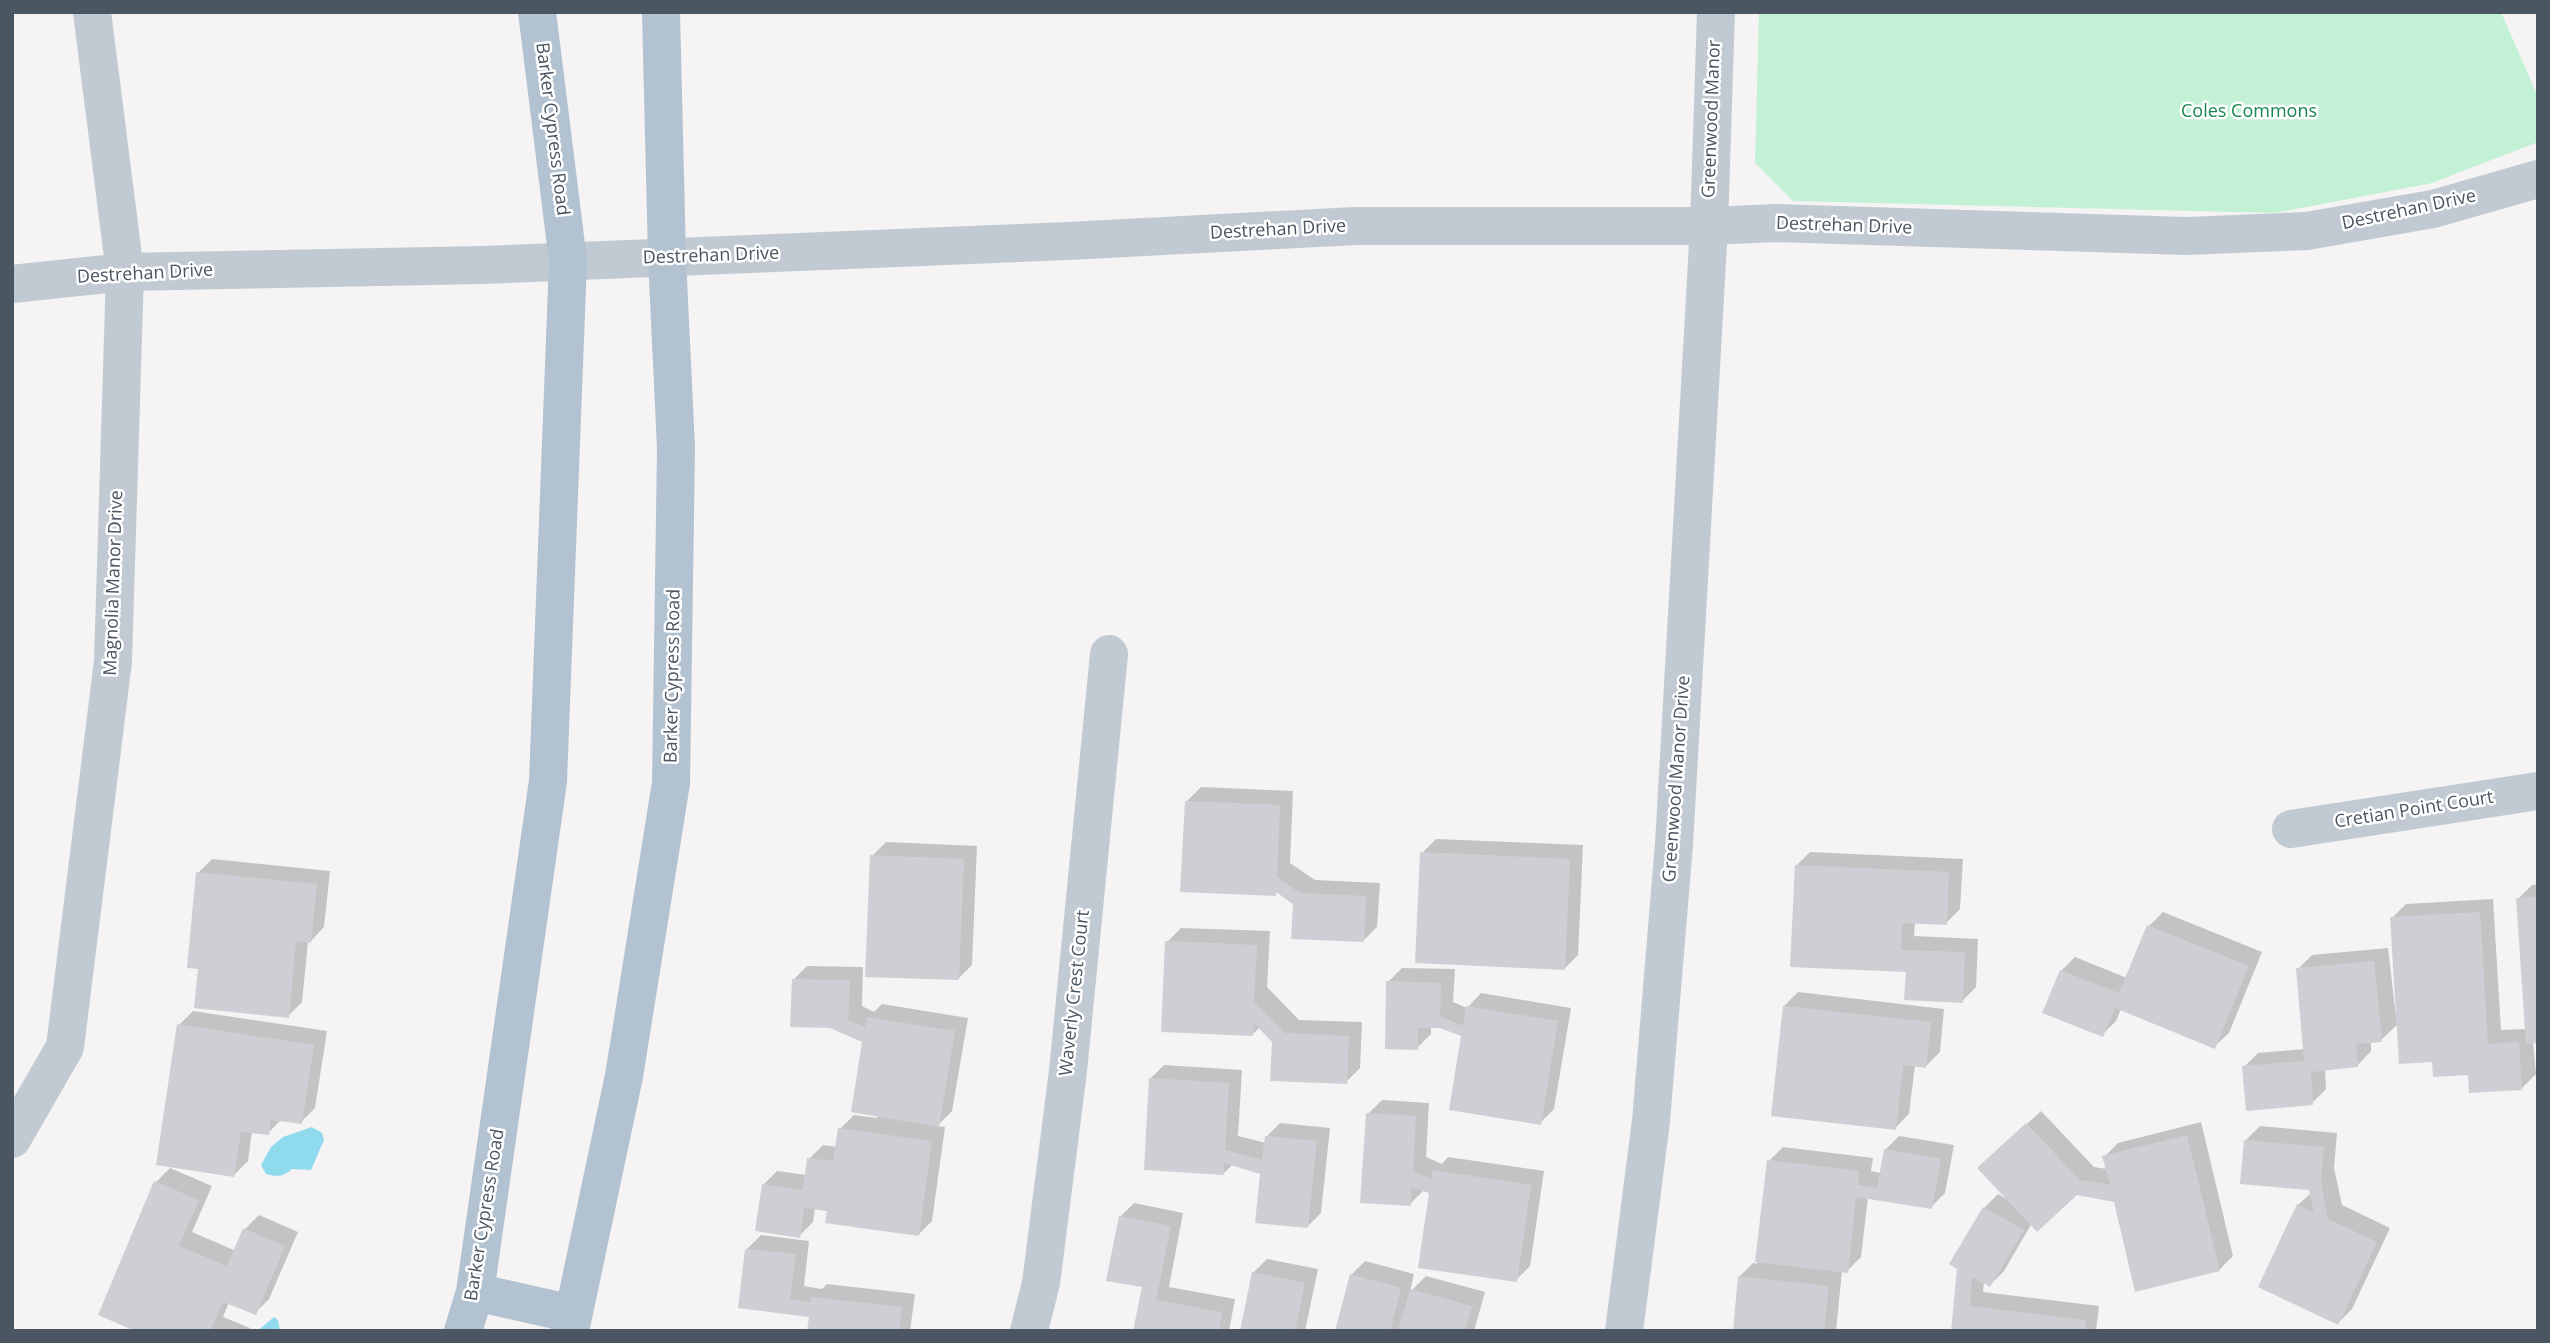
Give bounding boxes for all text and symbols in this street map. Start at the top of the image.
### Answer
street label: Greenwood Manor [1698,39,1726,199]
street label: Barker Cypress Road [531,41,573,217]
park label: Coles Commons [2181,101,2317,123]
street label: Destrehan Drive [2340,185,2478,235]
street label: Destrehan Drive [1775,213,1913,239]
street label: Destrehan Drive [1209,216,1347,244]
street label: Destrehan Drive [642,243,780,269]
street label: Destrehan Drive [76,260,214,288]
street label: Magnolia Manor Drive [100,490,128,676]
street label: Barker Cypress Road [661,589,685,763]
street label: Greenwood Manor Drive [1659,675,1695,883]
street label: Cretian Point Court [2333,787,2495,833]
street label: Waverly Crest Court [1056,909,1094,1077]
street label: Barker Cypress Road [461,1127,509,1303]

